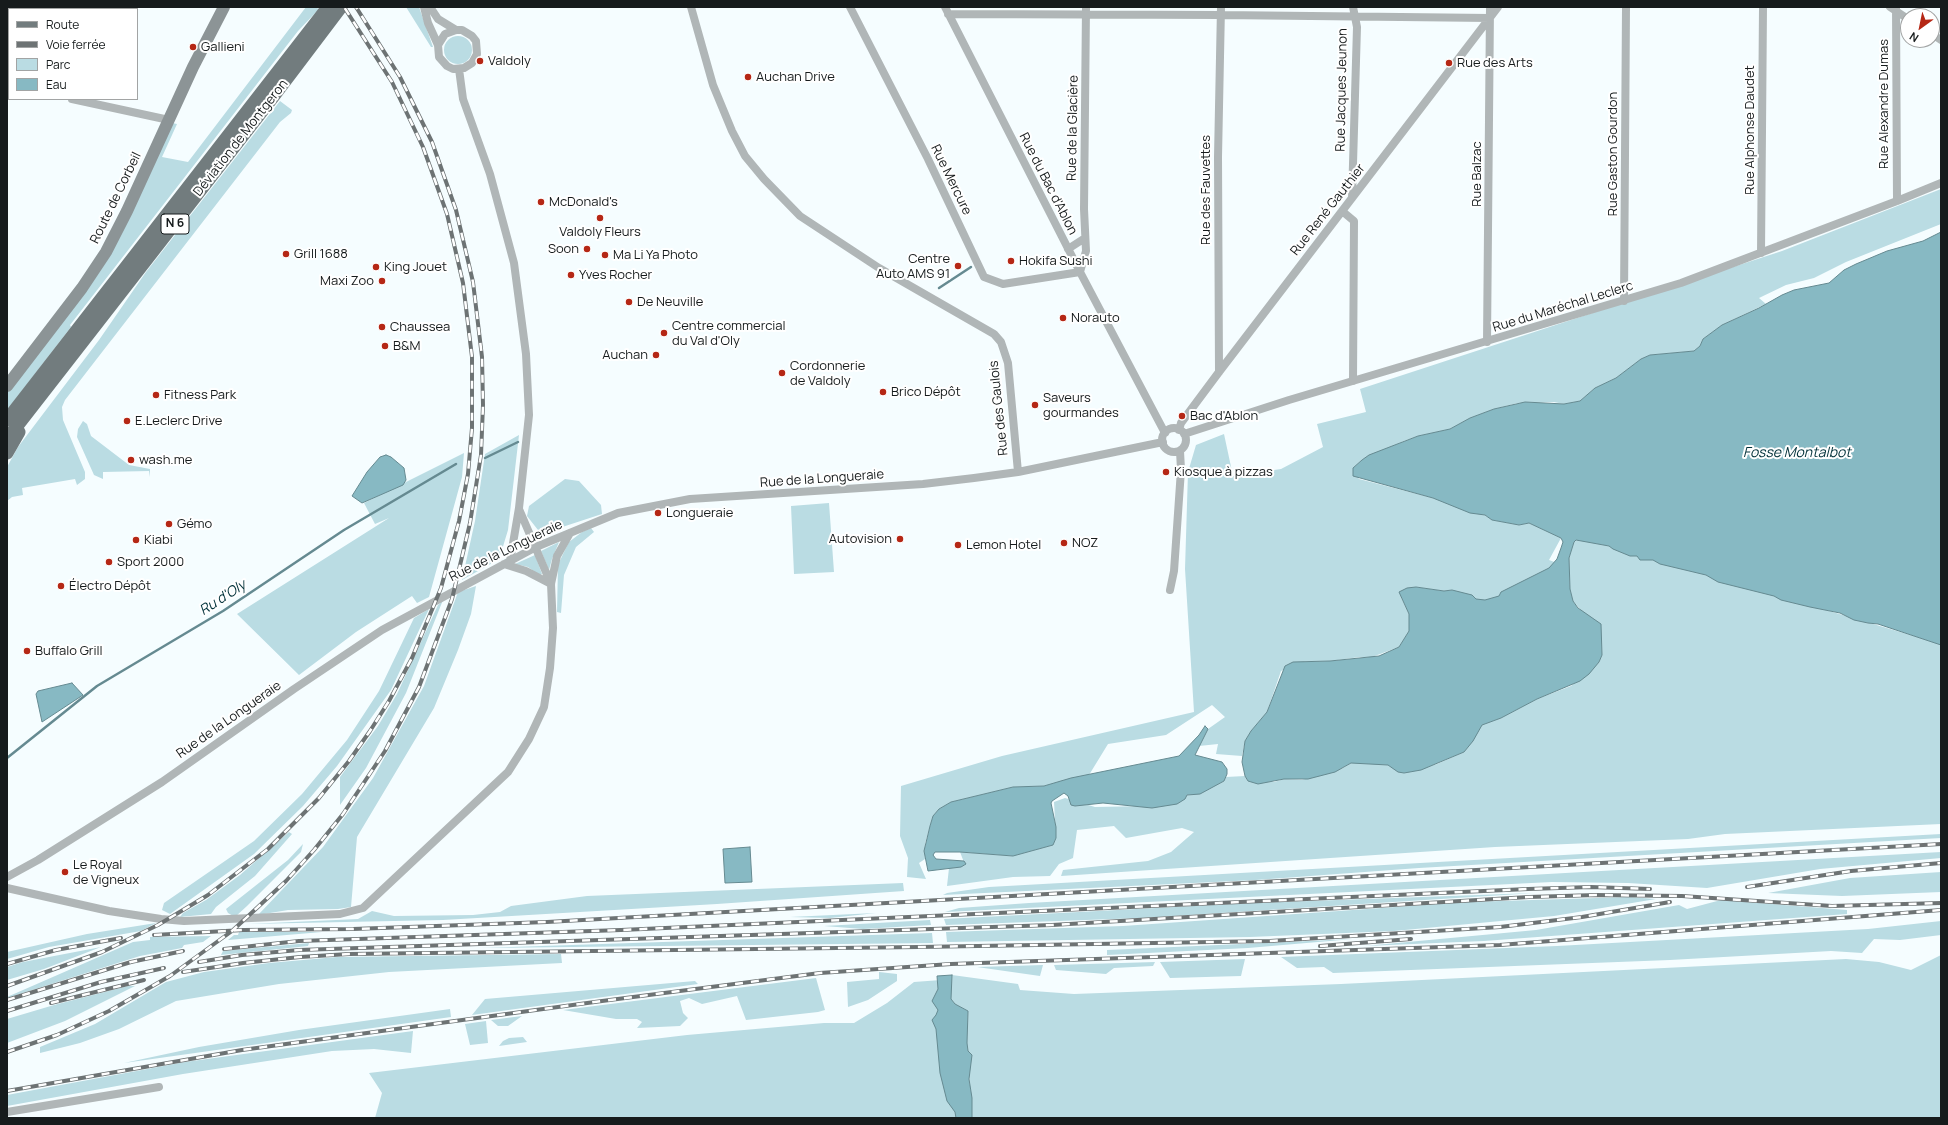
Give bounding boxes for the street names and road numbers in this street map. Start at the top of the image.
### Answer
street label: Rue Jacques Jeunon [1333,28,1351,152]
street label: Rue Alexandre Dumas [1876,39,1892,169]
street label: Rue Alphonse Daudet [1742,65,1758,195]
street label: Rue de la Glacière [1064,75,1082,181]
street label: Déviation de Montgeron [191,77,291,199]
street label: Rue Gaston Gourdon [1605,92,1621,216]
street label: Rue du Bac d'Ablon [1016,130,1080,238]
street label: Rue des Fauvettes [1198,135,1214,245]
street label: Rue Balzac [1469,141,1485,207]
street label: Rue Mercure [927,142,975,218]
street label: Route de Corbeil [87,150,145,246]
street label: Rue René Gauthier [1287,161,1369,259]
road number: N 6 [161,214,189,234]
street label: Rue du Maréchal Leclerc [1491,278,1635,336]
street label: Rue des Gaulois [986,360,1012,456]
street label: Rue de la Longueraie [759,467,885,491]
street label: Rue de la Longueraie [447,517,565,585]
street label: Rue de la Longueraie [174,678,284,762]

